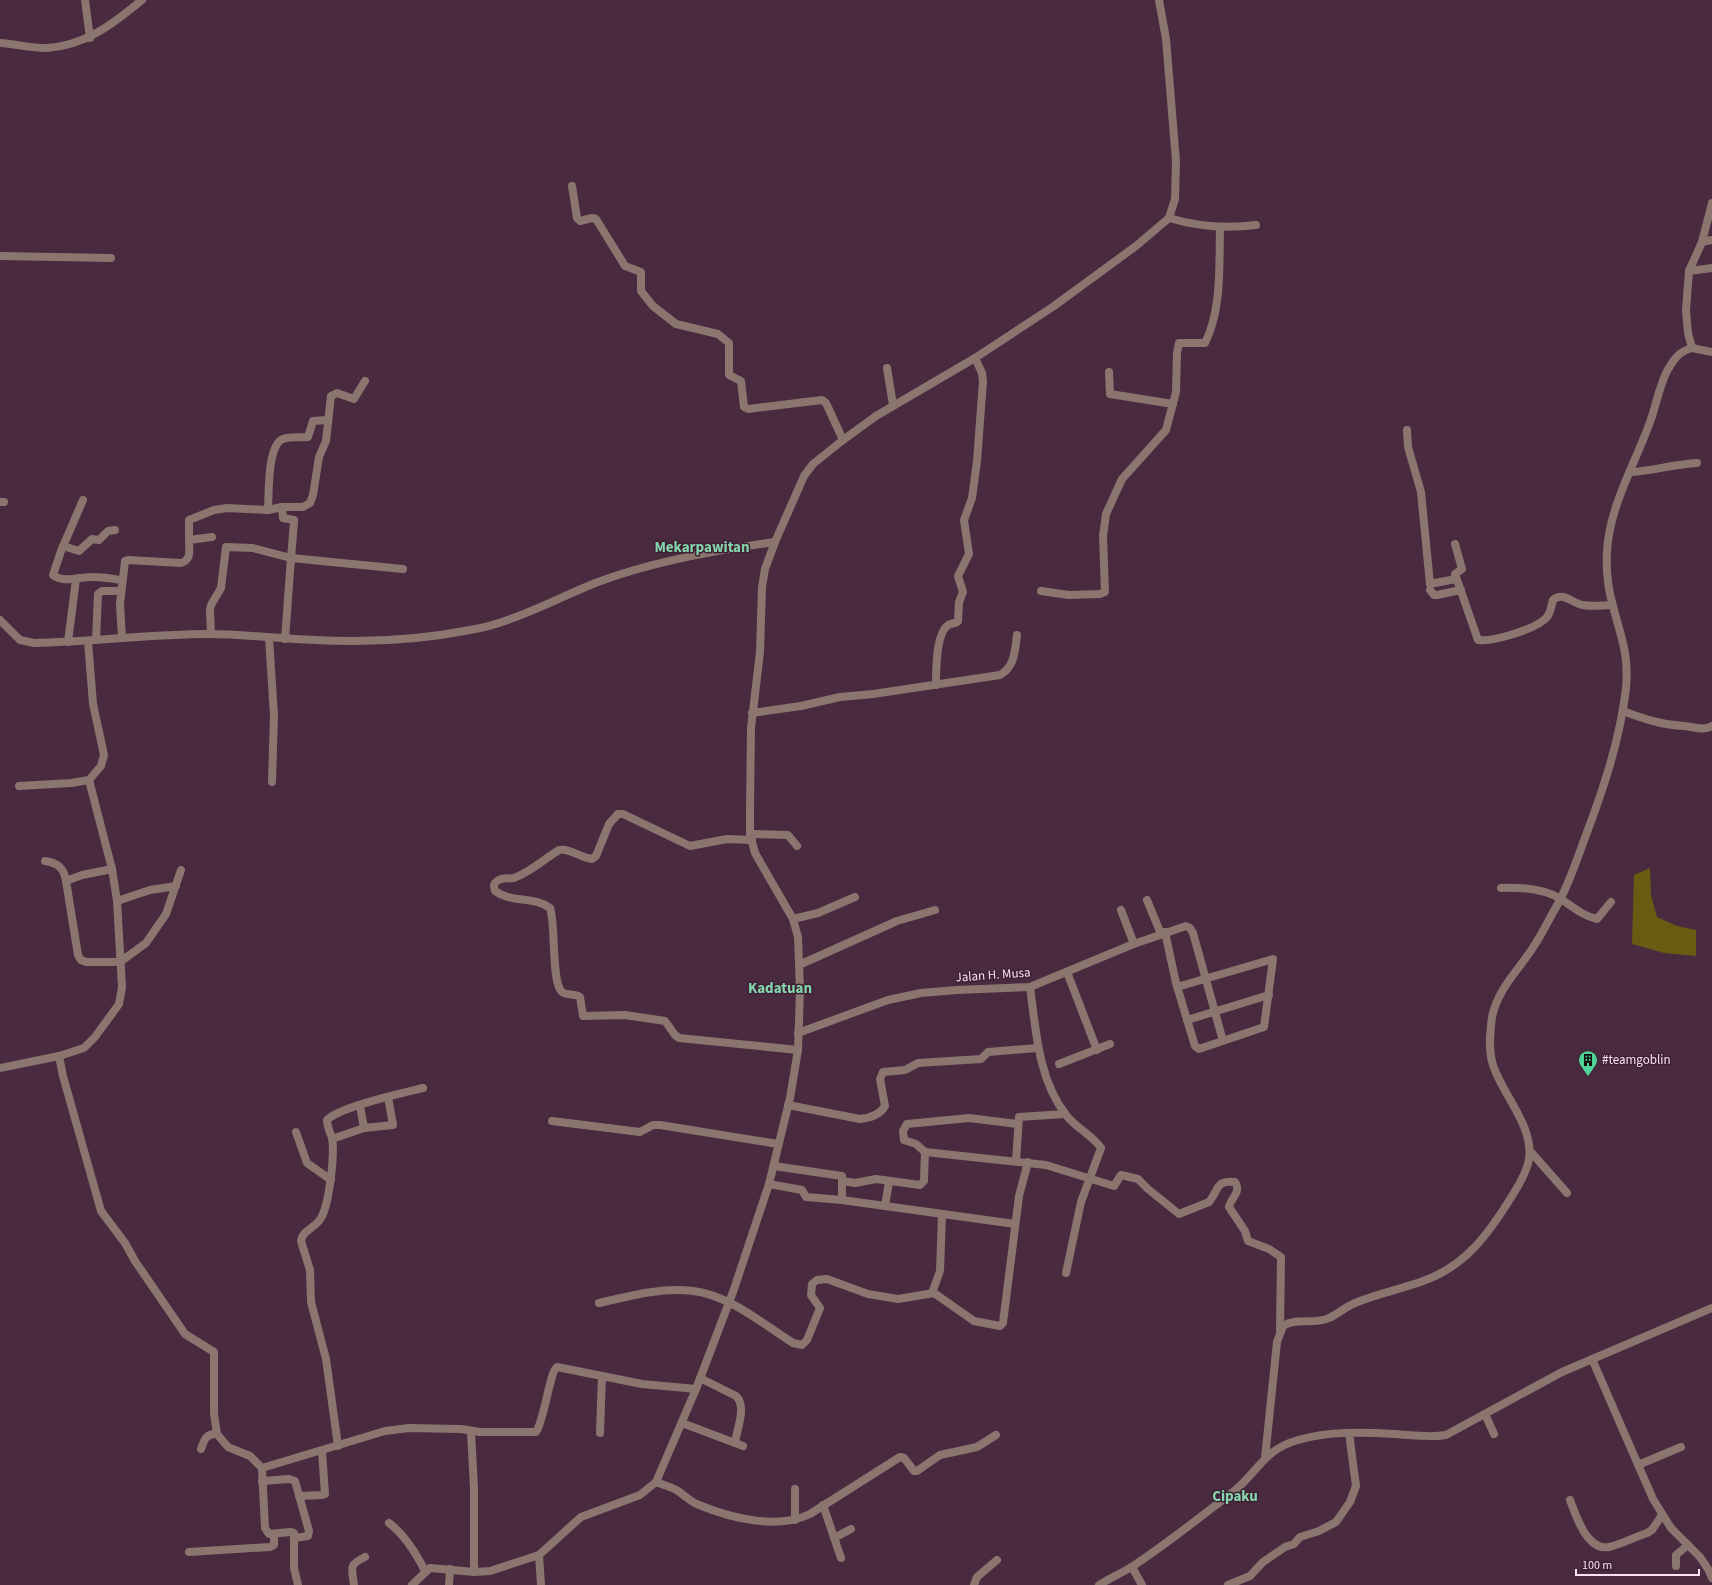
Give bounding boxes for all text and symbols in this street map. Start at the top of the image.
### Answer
district label: Mekarpawitan [654,537,750,558]
street label: Jalan H. Musa [955,963,1031,987]
district label: Kadatuan [748,978,812,999]
building icon: #teamgoblin [1577,1049,1599,1077]
place label: #teamgoblin [1602,1051,1671,1069]
district label: Cipaku [1212,1486,1258,1507]
scale bar [1576,1551,1699,1577]
text: 100 m [1582,1557,1612,1574]

